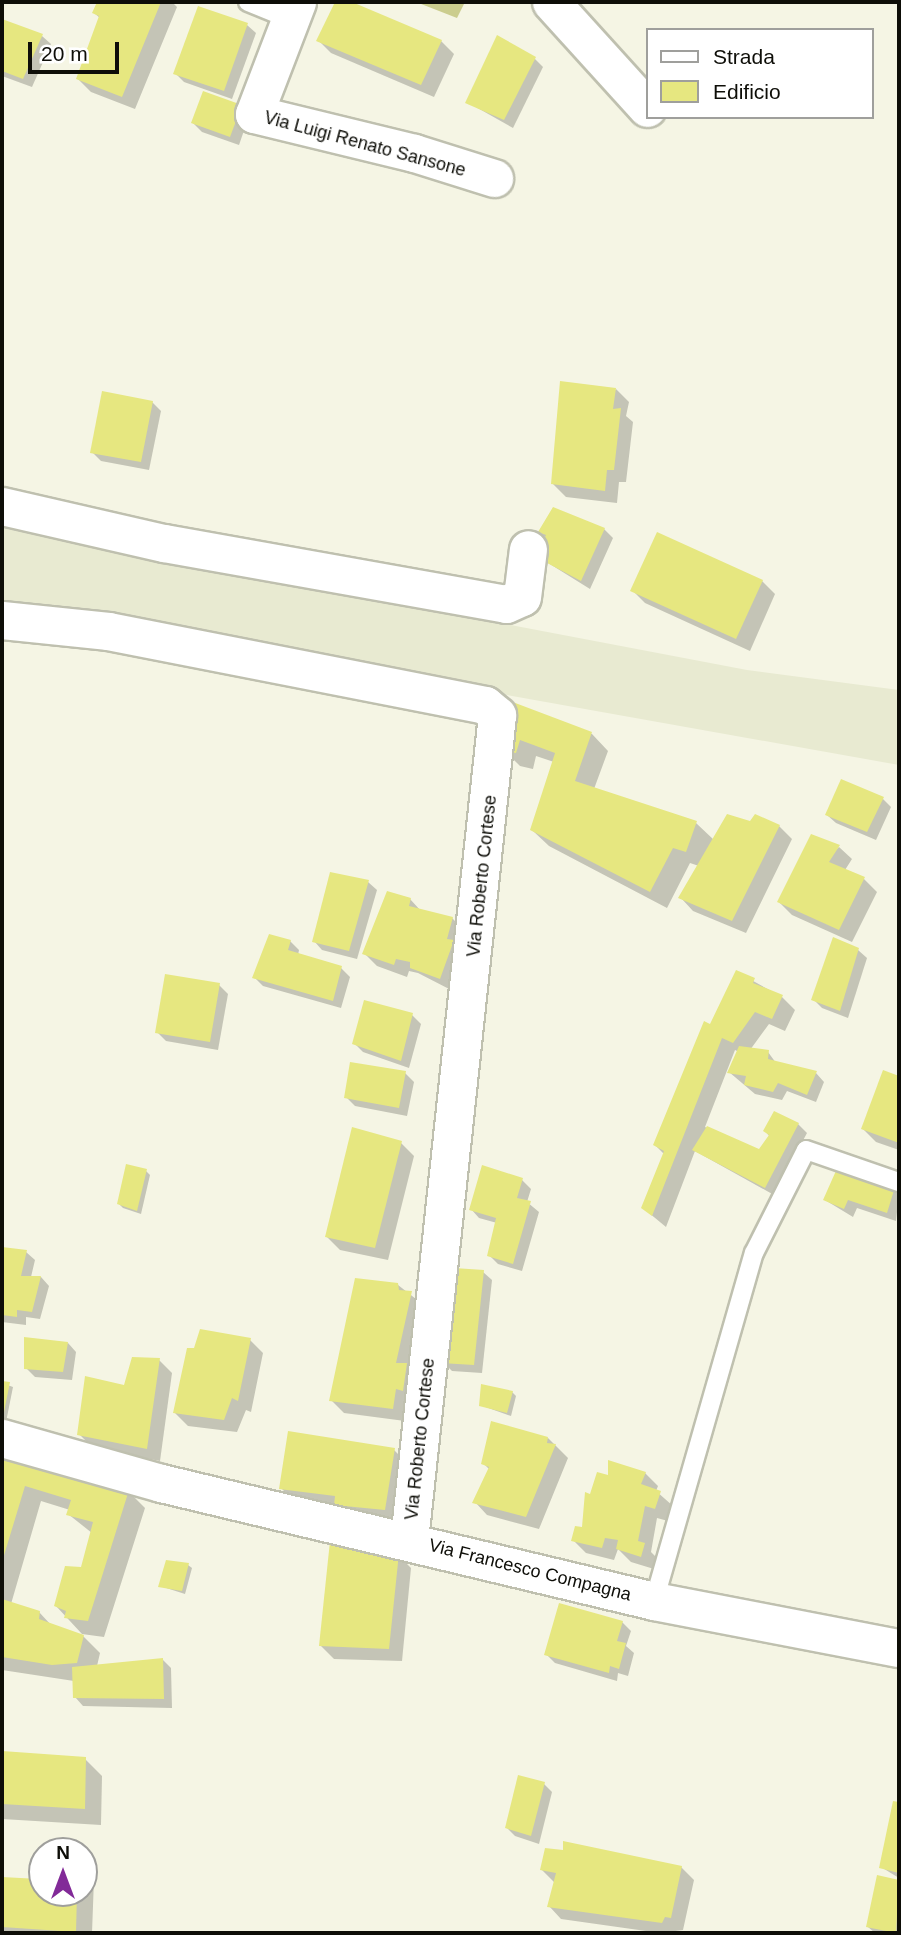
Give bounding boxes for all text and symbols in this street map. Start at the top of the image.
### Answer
scale bar [32,28,122,72]
legend [646,28,873,119]
text: 20 m [41,42,88,65]
text: Strada [713,45,775,68]
text: Edificio [713,80,781,103]
street label: Via Luigi Renato Sansone [262,107,468,181]
street label: Via Roberto Cortese [463,794,501,958]
street label: Via Roberto Cortese [401,1357,439,1521]
street label: Via Francesco Compagna [427,1534,633,1606]
north arrow [28,1837,98,1907]
text: N [56,1842,70,1863]

